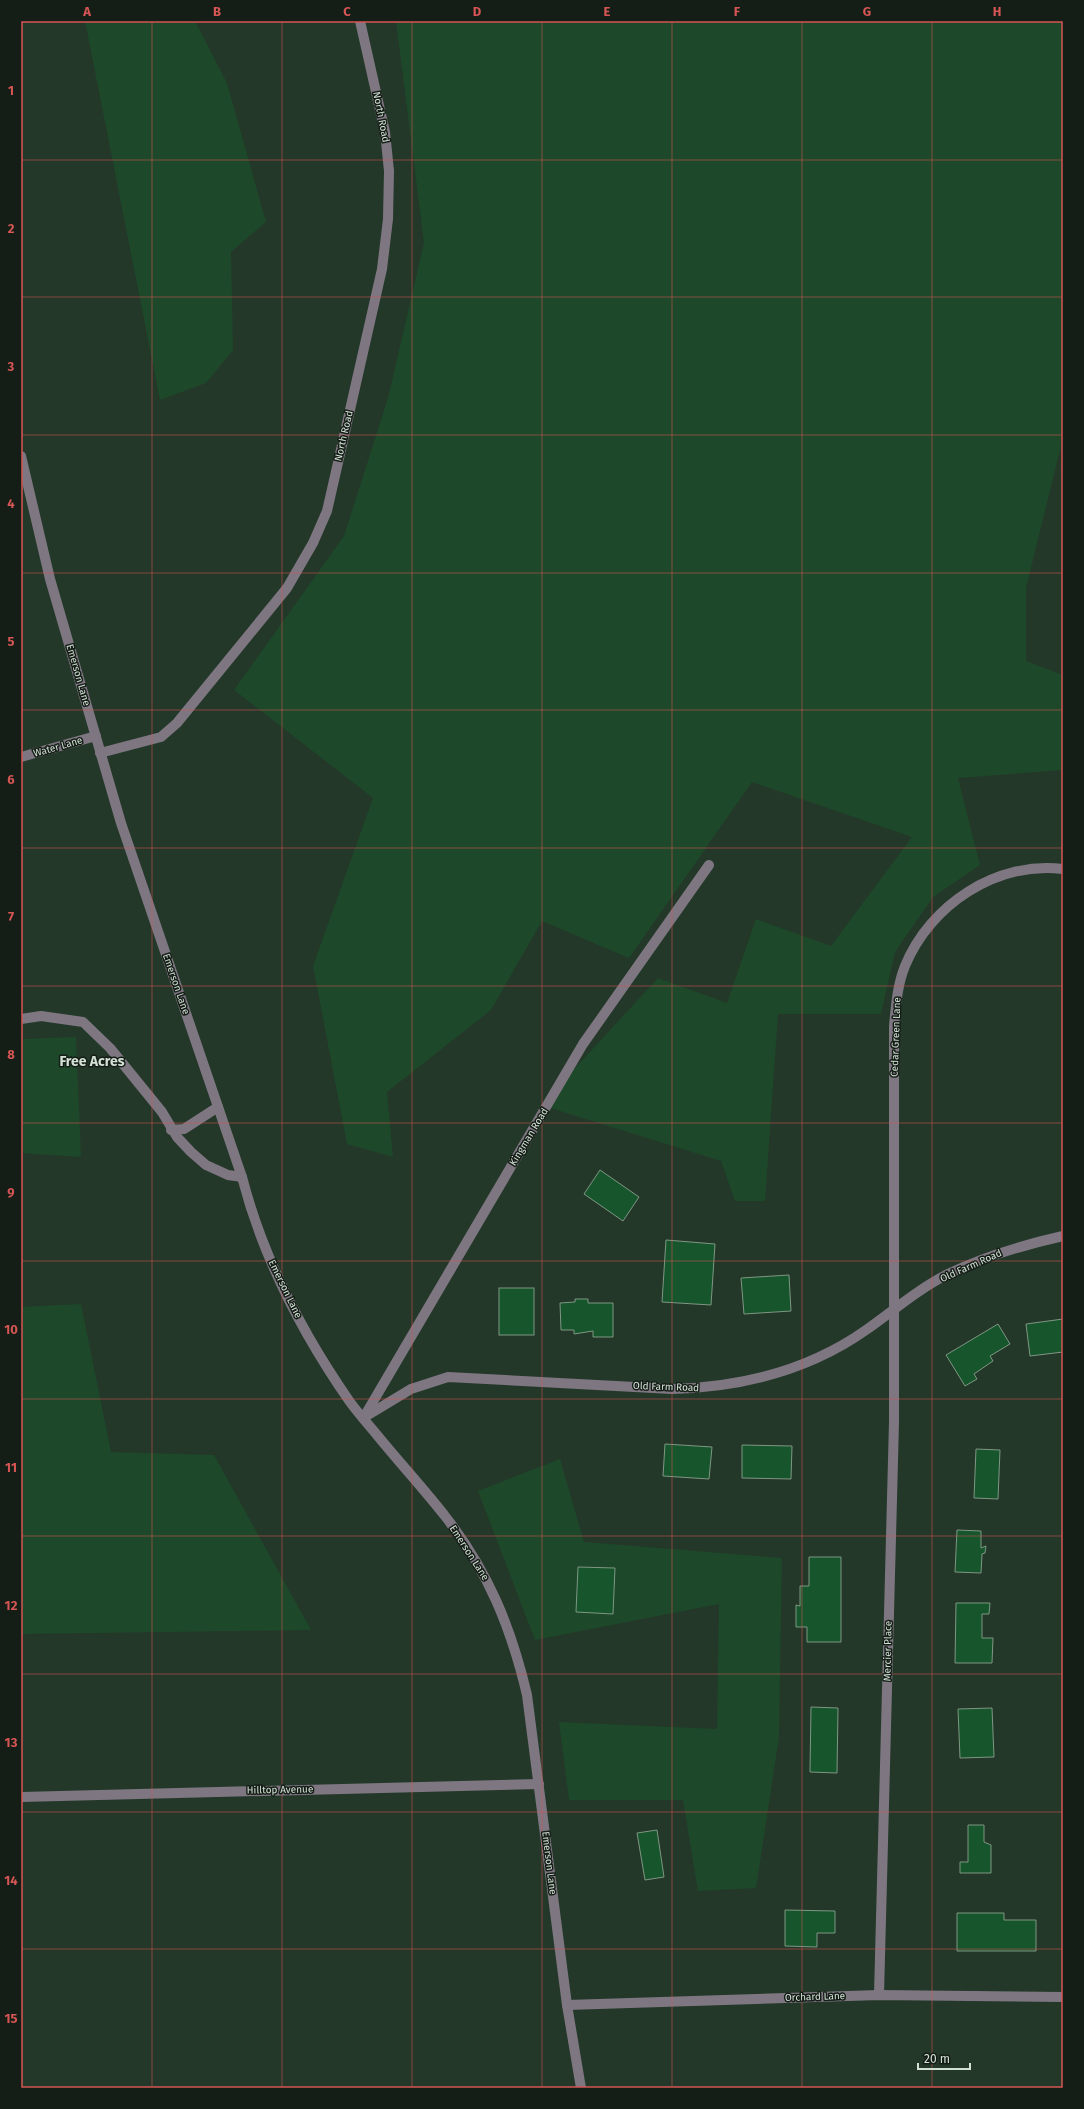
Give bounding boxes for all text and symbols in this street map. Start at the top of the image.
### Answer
text: A [82,4,91,19]
text: B [213,4,221,19]
text: C [343,4,351,19]
text: D [473,4,482,19]
text: E [604,4,611,19]
text: F [734,4,741,19]
text: G [863,4,871,19]
text: H [993,4,1001,19]
text: 1 [8,83,14,98]
street label: North Road [370,90,392,144]
text: 2 [8,221,15,236]
text: 3 [7,359,15,374]
street label: North Road [332,409,356,463]
text: 4 [7,496,15,511]
text: 5 [8,634,15,649]
street label: Emerson Lane [63,643,93,707]
street label: Water Lane [32,734,84,760]
text: 6 [7,772,15,787]
text: 7 [8,909,14,924]
street label: Emerson Lane [160,952,192,1016]
street label: Cedar Green Lane [889,997,903,1077]
text: 8 [7,1047,15,1062]
district label: Free Acres [60,1053,125,1070]
street label: Kingman Road [507,1106,551,1168]
text: 9 [7,1185,15,1200]
street label: Old Farm Road [938,1247,1004,1285]
street label: Emerson Lane [266,1258,304,1320]
text: 10 [4,1322,18,1337]
street label: Old Farm Road [633,1380,699,1394]
text: 11 [5,1460,17,1475]
street label: Emerson Lane [447,1523,491,1583]
text: 12 [5,1598,18,1613]
street label: Mercier Place [881,1621,895,1681]
text: 13 [5,1735,18,1750]
street label: Hilltop Avenue [247,1783,313,1797]
street label: Emerson Lane [539,1831,559,1895]
text: 14 [4,1873,18,1888]
street label: Orchard Lane [785,1990,845,2004]
text: 15 [4,2011,18,2026]
scale bar [918,2045,970,2071]
text: 20 m [924,2052,950,2066]

